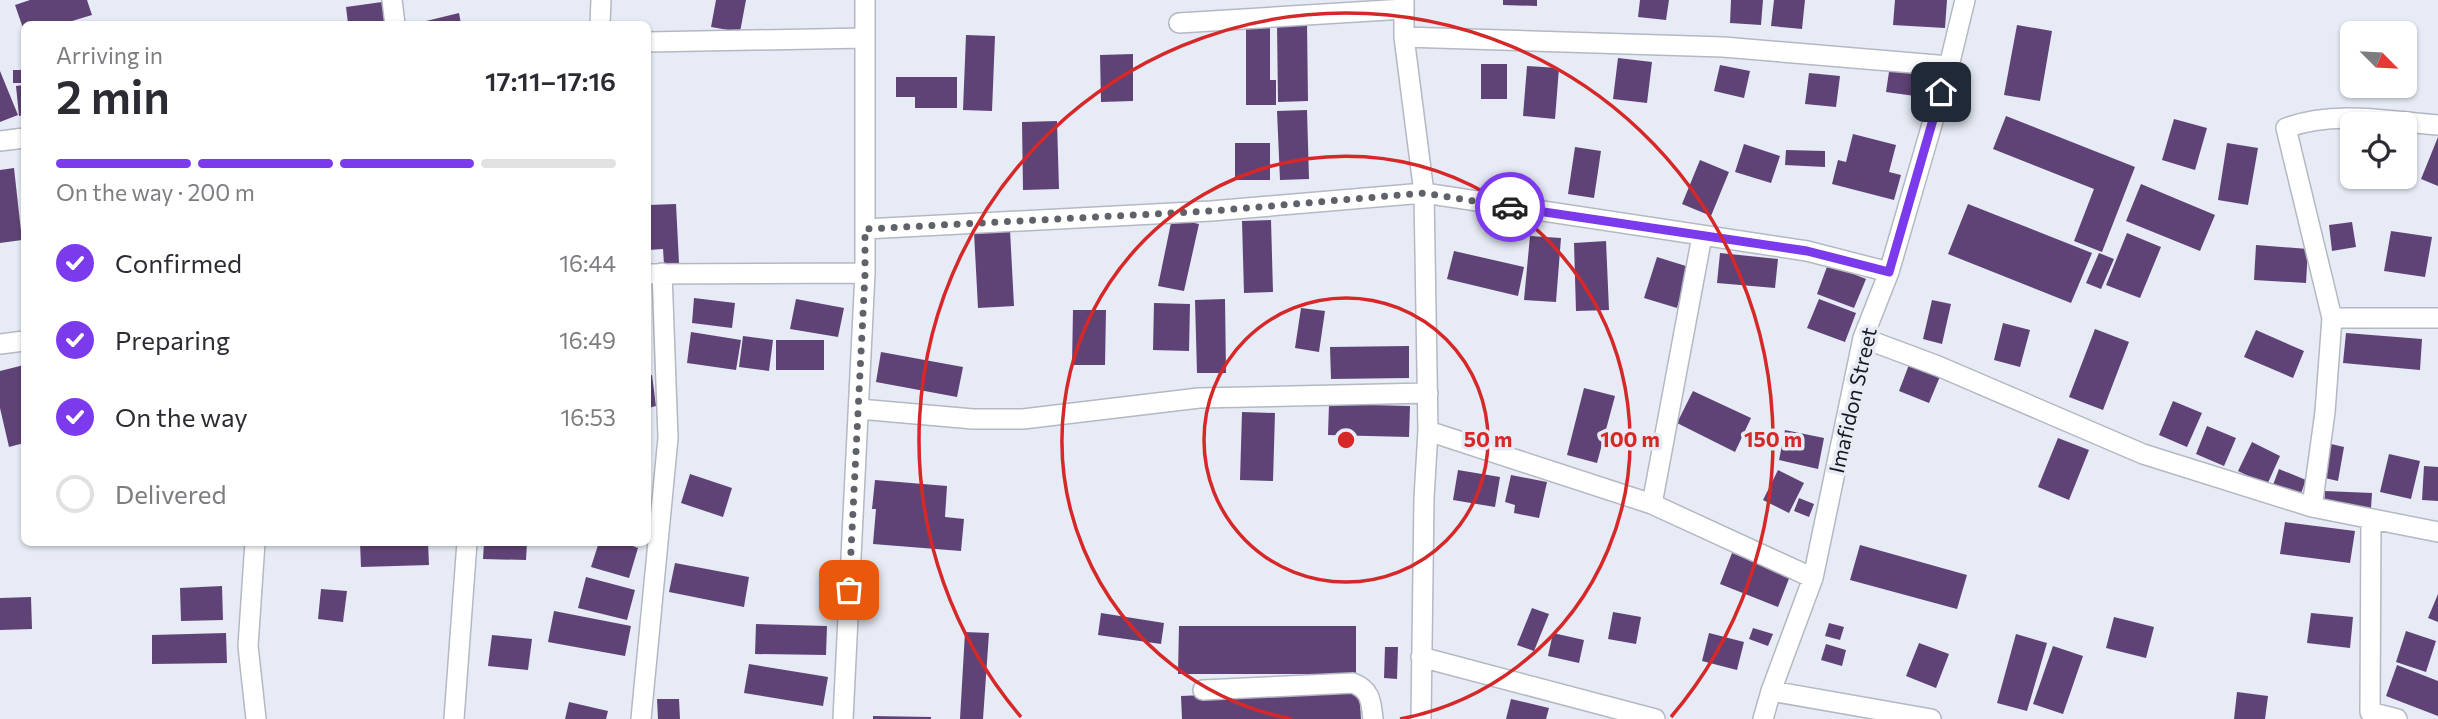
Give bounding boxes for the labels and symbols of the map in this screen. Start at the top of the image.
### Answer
north arrow [2340,21,2417,98]
pin [1911,62,1971,122]
courier [1475,172,1545,242]
street label: Imafidon Street [1823,325,1881,475]
text: 50 m [1464,426,1512,451]
text: 100 m [1600,426,1660,451]
text: 150 m [1744,426,1802,451]
centre of rings [1334,428,1358,452]
pin [819,560,879,620]

